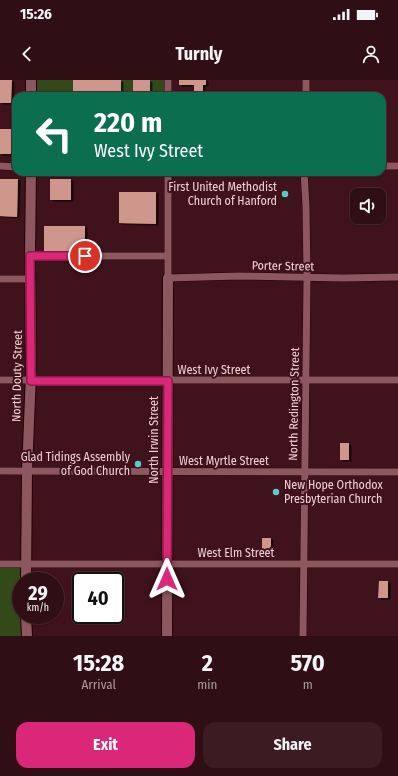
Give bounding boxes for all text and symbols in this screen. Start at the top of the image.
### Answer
text: 15:26 [20,5,52,23]
icon: back [16,43,38,65]
text: Turnly [176,43,222,65]
icon: person [360,43,382,65]
text: 220 m [94,106,162,139]
icon: left [28,108,80,160]
text: West Ivy Street [94,140,203,162]
place label: First United Methodist Church of Hanford [168,180,277,208]
map controls [350,188,386,224]
button: sound [350,188,386,224]
marker: First United Methodist Church of Hanford [280,189,290,199]
pin [68,239,102,273]
icon: arrive [74,245,96,267]
street label: Porter Street [252,258,314,274]
street label: North Douty Street [9,330,25,422]
street label: North Redington Street [286,347,302,461]
street label: West Ivy Street [178,363,250,377]
street label: North Irwin Street [147,396,161,484]
place label: Glad Tidings Assembly of God Church [21,450,131,478]
street label: West Myrtle Street [179,454,269,468]
marker: Glad Tidings Assembly of God Church [133,459,143,469]
place label: New Hope Orthodox Presbyterian Church [284,478,384,506]
marker: New Hope Orthodox Presbyterian Church [271,487,281,497]
street label: West Elm Street [198,546,275,560]
position arrow [146,558,188,600]
speed limit sign: 40 [72,572,124,624]
text: 29 [28,581,48,605]
text: km/h [27,602,49,614]
text: 15:28 [73,649,124,677]
text: 2 [202,649,213,677]
text: 570 [291,649,325,677]
text: Arrival [81,677,116,692]
text: min [197,677,217,692]
text: m [303,677,313,692]
button: Exit [16,722,195,768]
button: Share [203,722,382,768]

